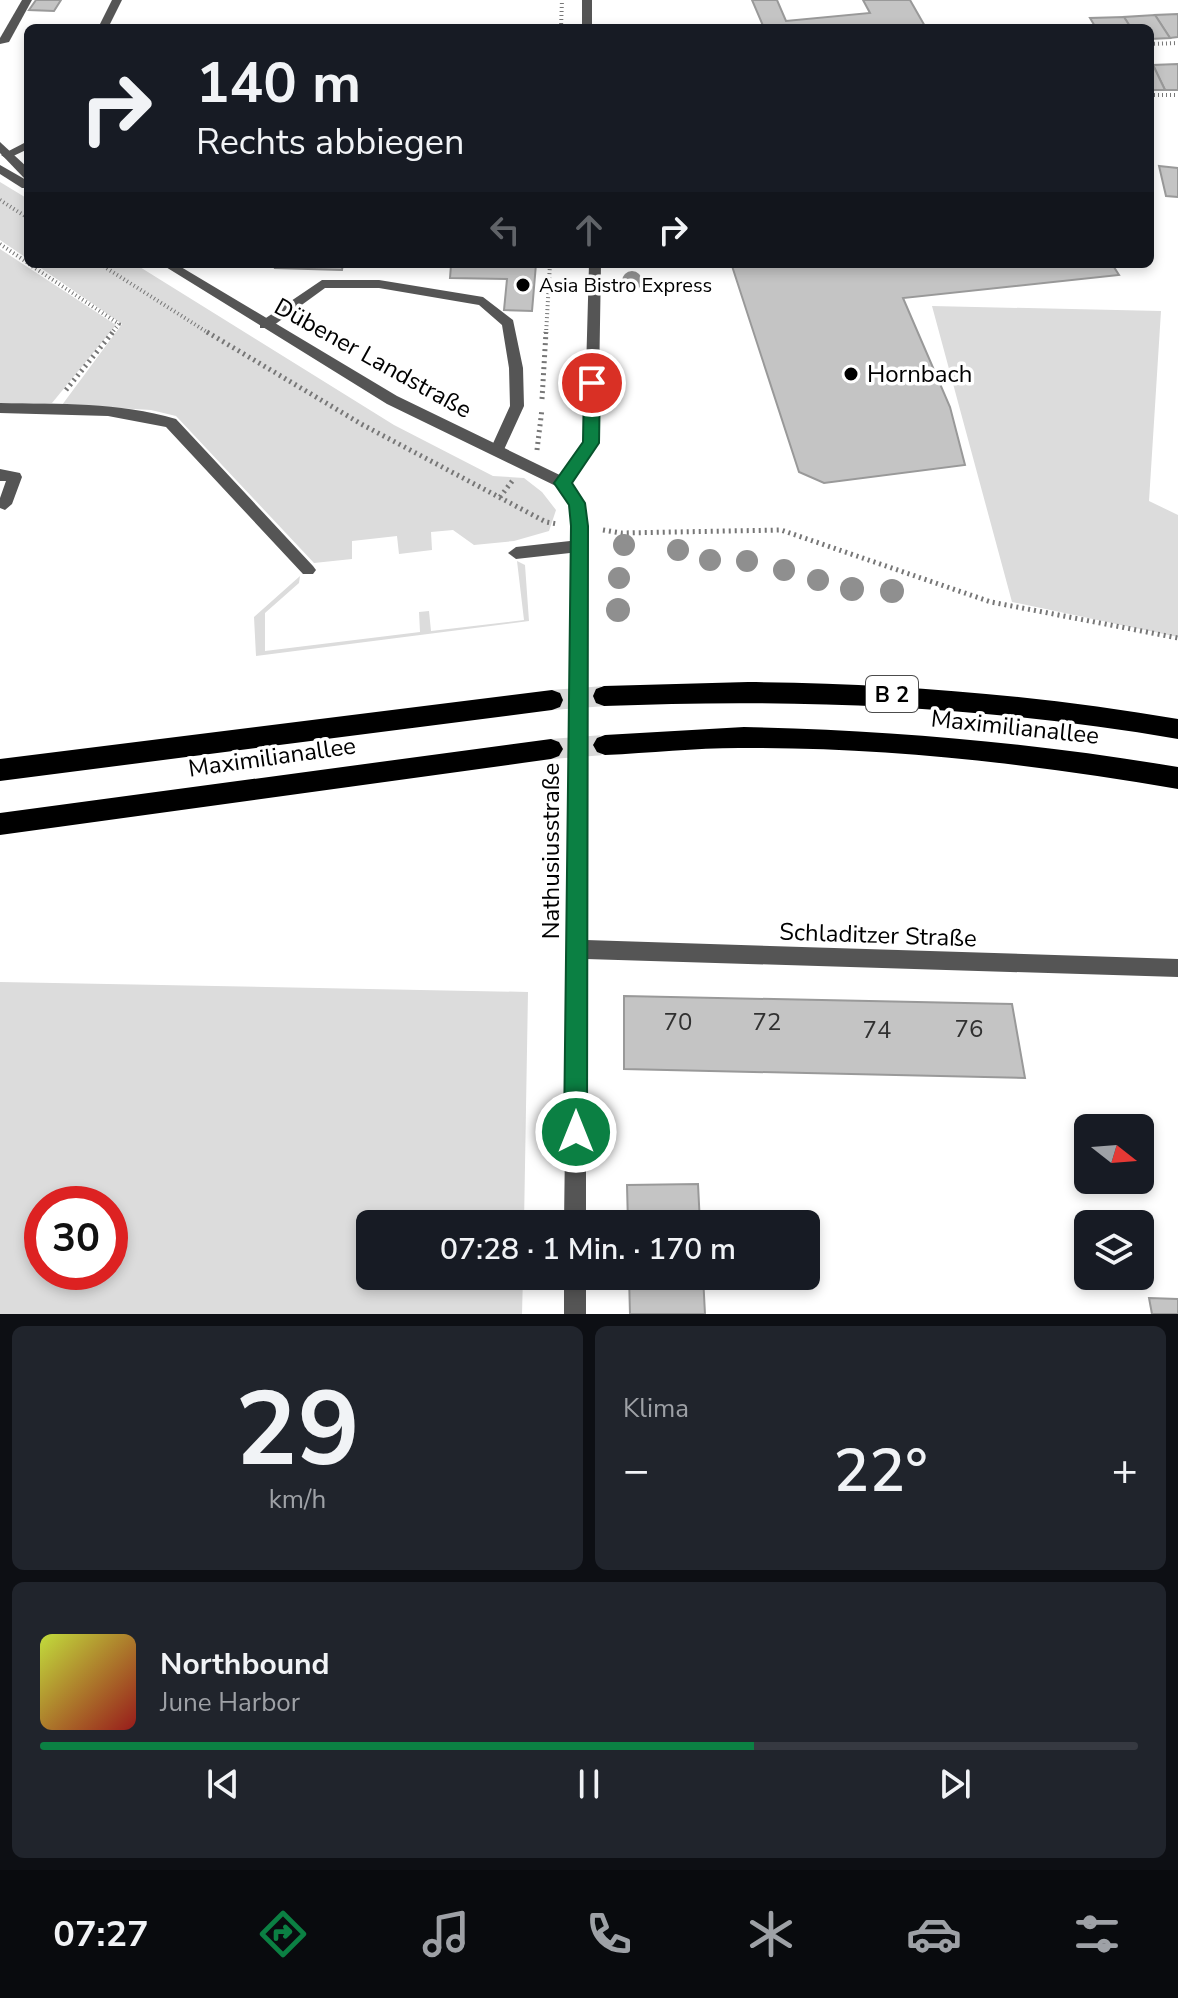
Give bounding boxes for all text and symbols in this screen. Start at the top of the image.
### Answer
text: 140 m [196,45,361,122]
icon: right [64,56,168,160]
text: Rechts abbiegen [196,118,464,167]
icon: left [483,208,527,252]
icon: ahead [567,208,611,252]
icon: right [651,208,695,252]
place label: Asia Bistro Express [539,272,712,299]
marker: Asia Bistro Express [514,276,532,294]
street label: Dübener Landstraße [269,290,477,426]
pin [558,349,626,417]
place label: Hornbach [867,358,972,390]
icon: arrive [570,361,614,405]
marker: Hornbach [842,365,860,383]
road number: B 2 [866,676,918,712]
street label: Maximilianallee [929,702,1101,752]
street label: Maximilianallee [186,729,358,785]
street label: Nathusiusstraße [535,763,567,939]
street label: Schladitzer Straße [779,916,977,954]
house number: 70 [664,1006,692,1038]
house number: 72 [753,1006,781,1038]
house number: 76 [955,1013,983,1045]
house number: 74 [863,1014,891,1046]
position arrow [534,1090,618,1174]
north arrow [1074,1114,1154,1194]
map controls [1074,1114,1154,1290]
speed limit sign: 30 [24,1186,128,1290]
button: layers [1074,1210,1154,1290]
text: 07:28 · 1 Min. · 170 m [440,1229,736,1270]
text: 29 [235,1359,360,1501]
text: Klima [623,1391,689,1426]
text: 22° [833,1430,928,1512]
text: − [623,1441,649,1501]
text: + [1112,1441,1138,1501]
text: km/h [269,1482,326,1517]
text: Northbound [160,1644,330,1685]
text: June Harbor [160,1685,300,1720]
icon: previous [201,1762,245,1806]
icon: pause [567,1762,611,1806]
icon: next [933,1762,977,1806]
icon: directions [255,1906,311,1962]
icon: music [418,1906,474,1962]
icon: phone [581,1906,637,1962]
icon: climate [743,1906,799,1962]
icon: car [906,1906,962,1962]
icon: filters [1069,1906,1125,1962]
text: 07:27 [53,1910,149,1959]

